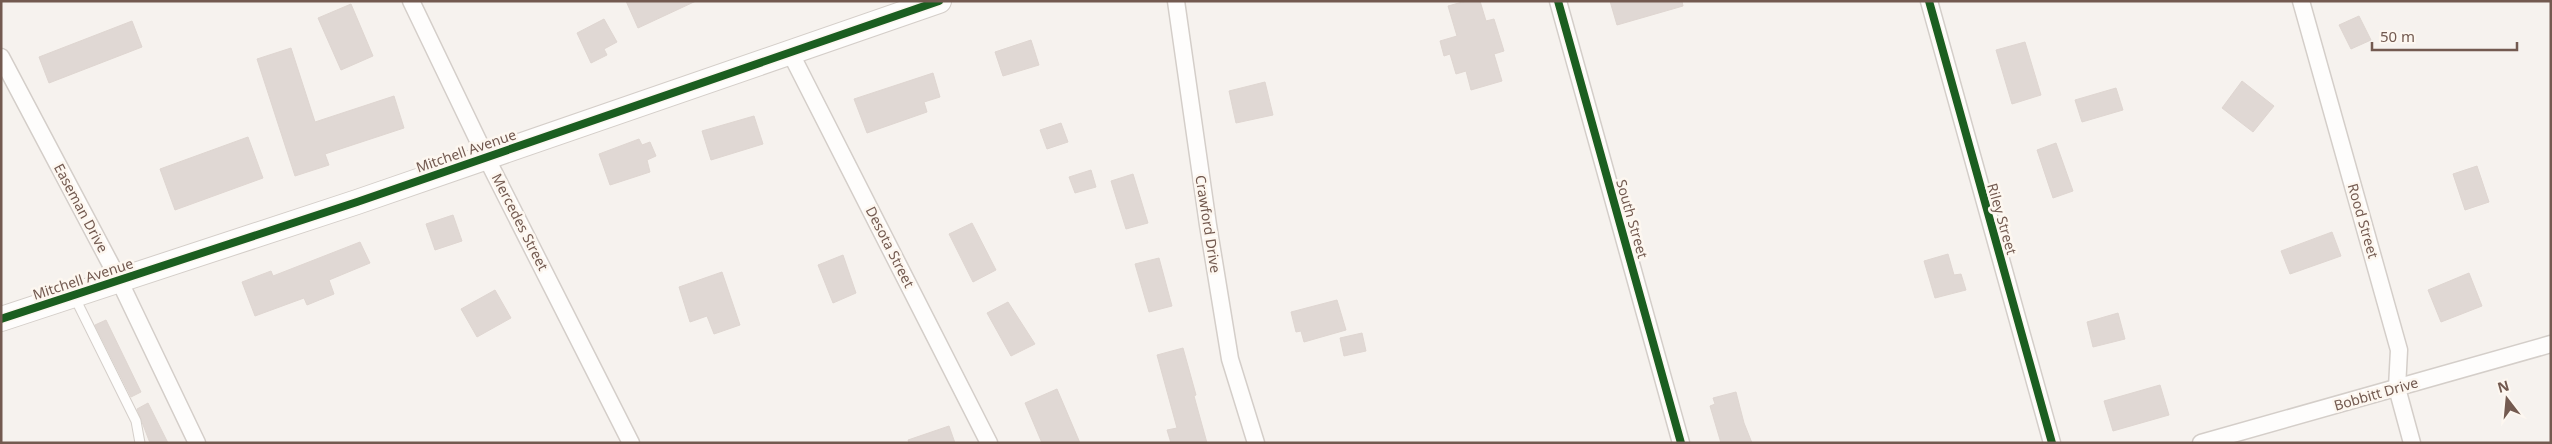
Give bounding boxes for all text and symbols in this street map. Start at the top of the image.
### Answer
scale bar [2372,20,2517,52]
text: 50 m [2380,26,2415,46]
street label: Mitchell Avenue [413,124,518,177]
street label: Easeman Drive [50,160,113,256]
street label: Mercedes Street [488,170,553,274]
street label: Crawford Drive [1191,174,1226,274]
street label: South Street [1612,177,1653,261]
street label: Riley Street [1983,181,2022,257]
street label: Rood Street [2344,181,2383,260]
street label: Desota Street [862,203,919,291]
street label: Mitchell Avenue [30,253,136,304]
street label: Bobbitt Drive [2332,372,2420,415]
north arrow [2482,374,2532,424]
text: N [2495,375,2511,397]

